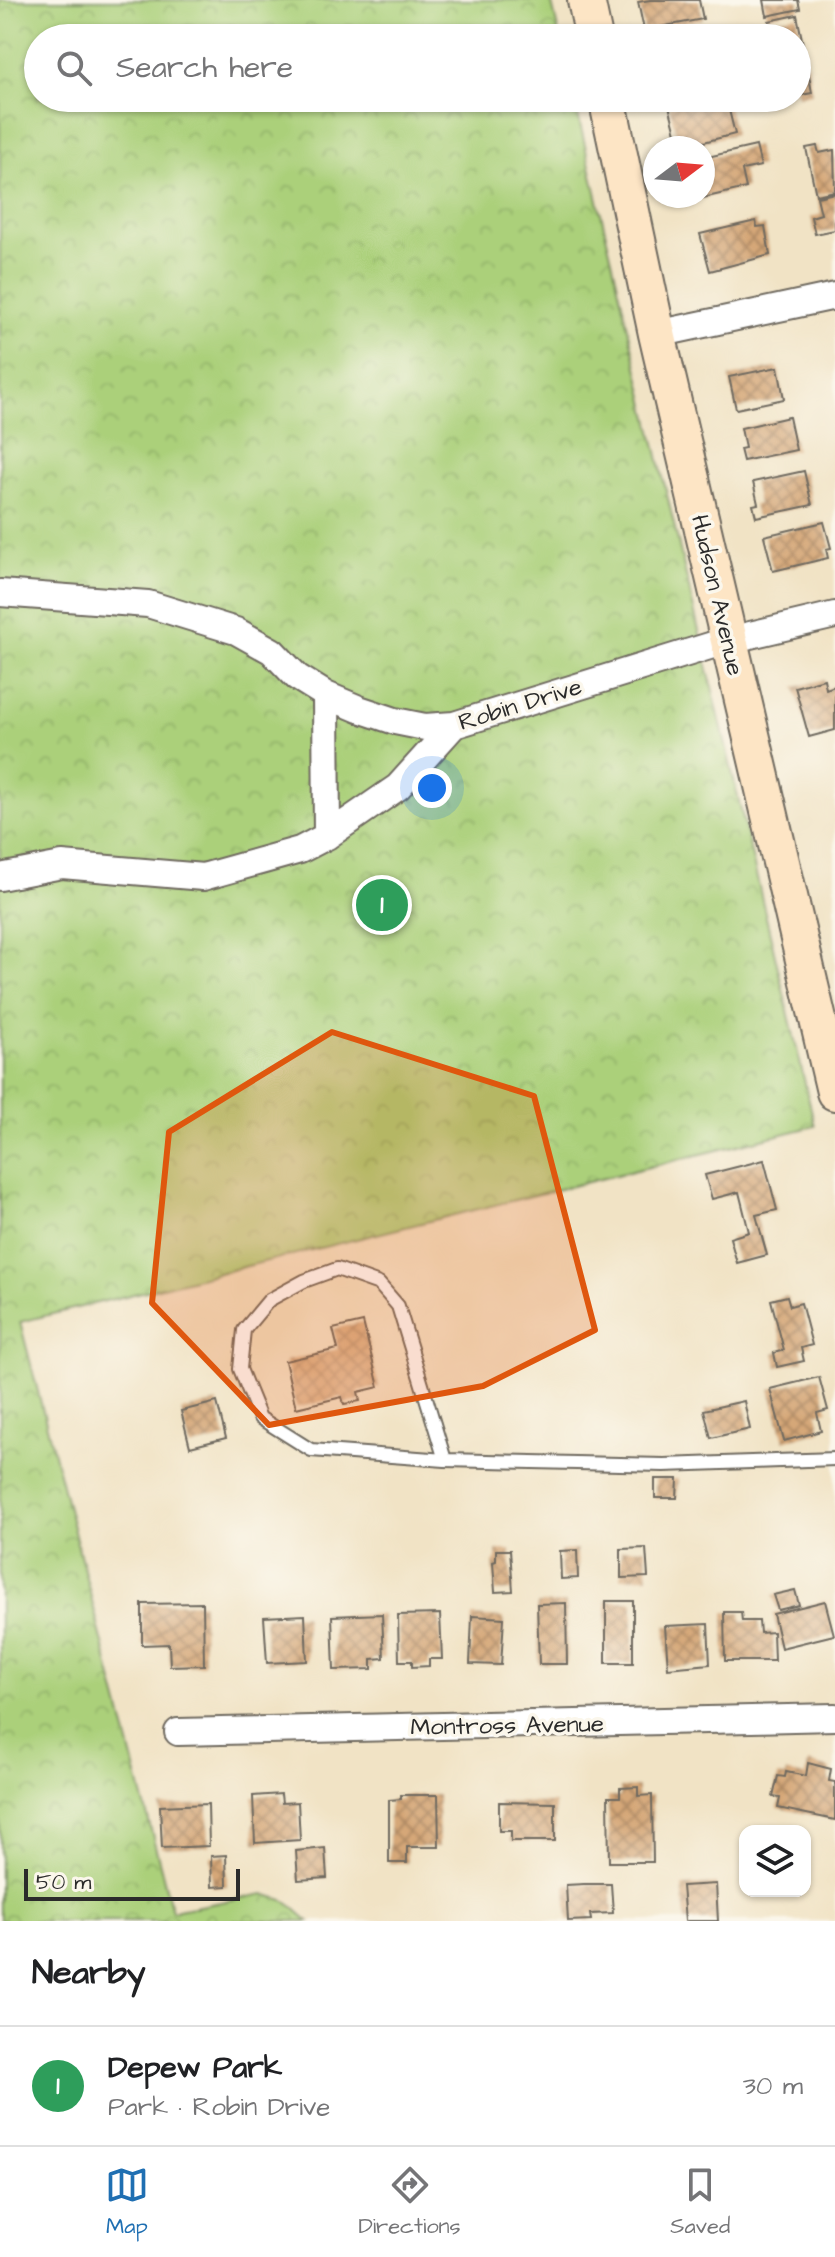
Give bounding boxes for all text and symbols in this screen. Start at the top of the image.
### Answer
search box [24,24,811,112]
icon: search [52,46,96,90]
text: Search here [116,47,293,89]
north arrow [643,136,715,208]
street label: Hudson Avenue [682,511,752,679]
street label: Robin Drive [454,670,586,740]
your location [412,768,452,808]
pin: 1 [356,875,408,935]
street label: Montross Avenue [410,1707,604,1745]
map controls [739,1825,811,1897]
button: layers [739,1825,811,1897]
scale bar [24,1865,240,1901]
text: 50 m [36,1867,91,1898]
text: Nearby [32,1949,146,1997]
text: Depew Park [108,2047,282,2089]
text: 1 [56,2068,60,2104]
text: 30 m [743,2068,803,2104]
text: Park · Robin Drive [108,2089,330,2125]
tab: Map [105,2163,149,2242]
tab: Directions [358,2163,461,2242]
tab: Saved [670,2163,730,2242]

